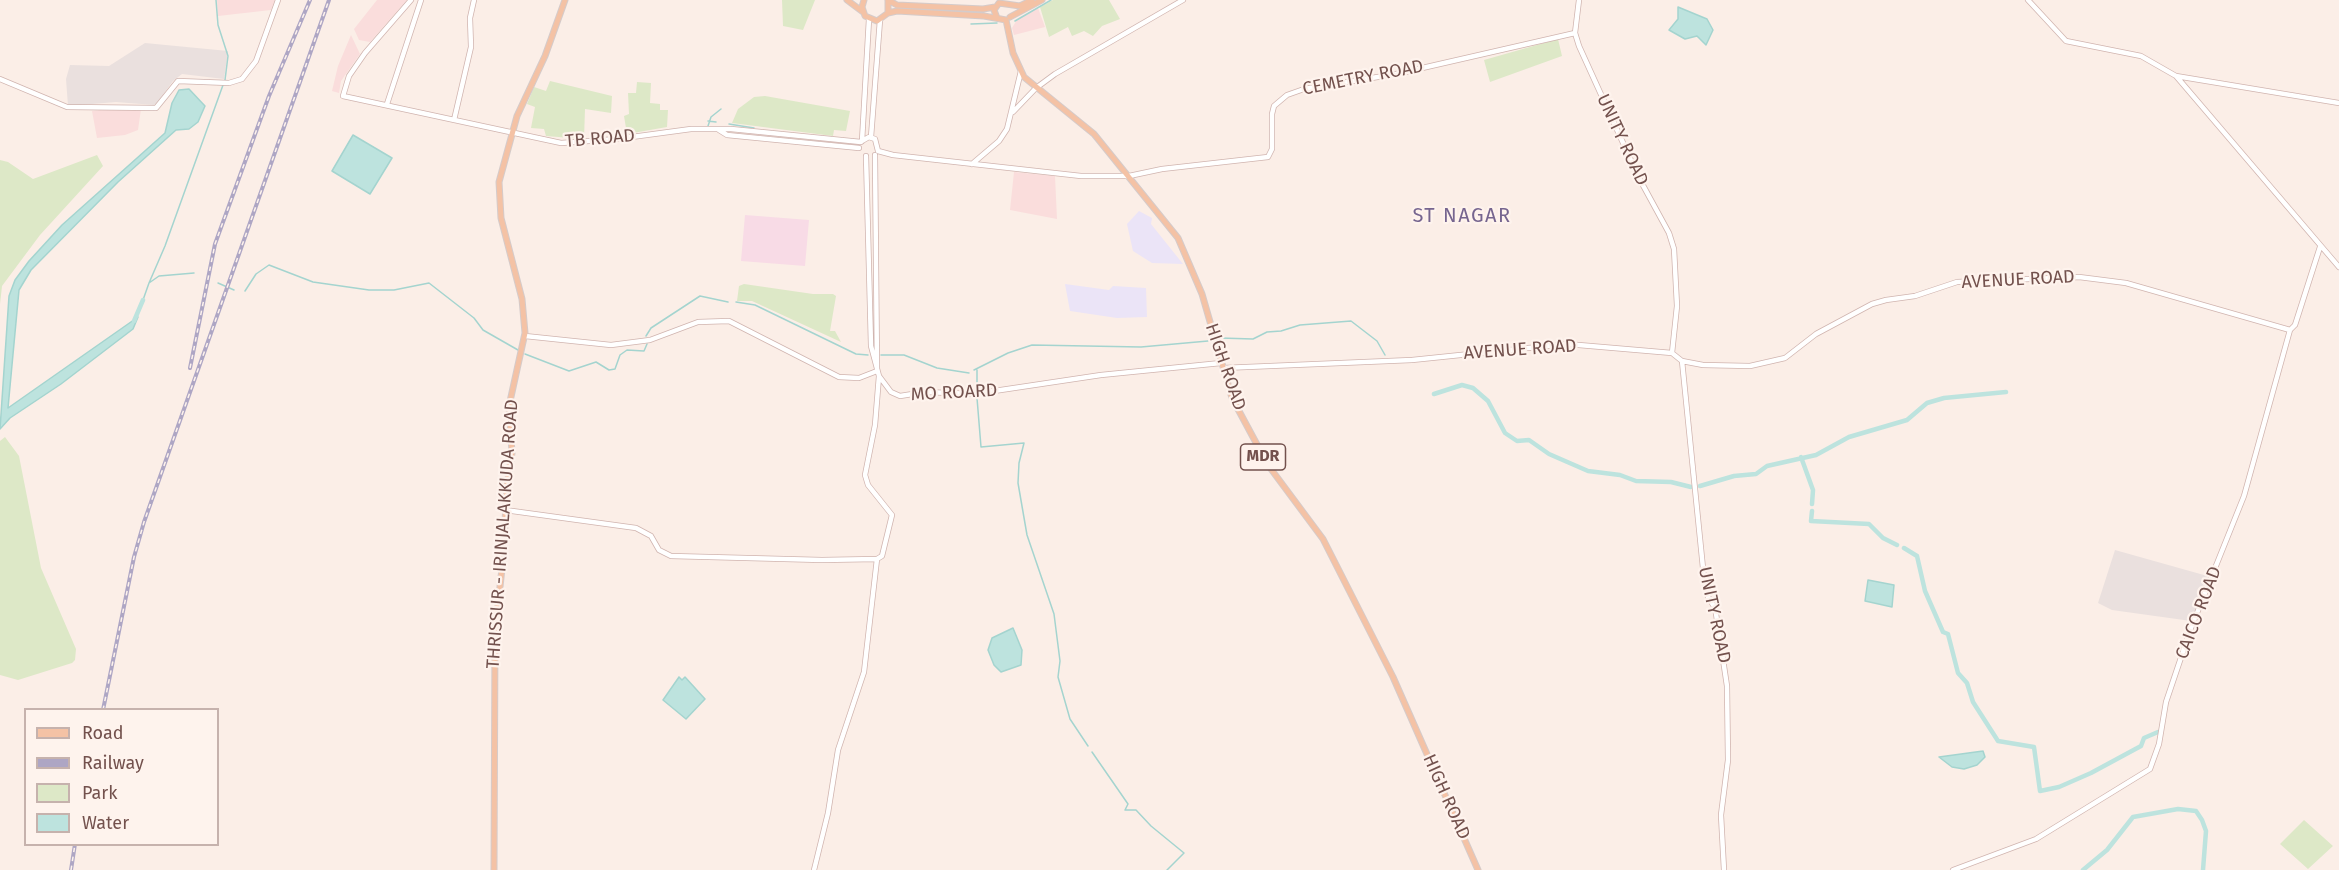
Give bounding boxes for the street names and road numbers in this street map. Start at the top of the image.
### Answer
street label: CEMETRY ROAD [1301,56,1425,100]
street label: UNITY ROAD [1591,91,1653,189]
street label: TB ROAD [564,125,636,153]
street label: AVENUE ROAD [1961,266,2075,294]
street label: HIGH ROAD [1200,321,1250,413]
street label: AVENUE ROAD [1463,335,1577,365]
street label: MO ROARD [910,380,998,406]
street label: THRISSUR - IRINJALAKKUDA ROAD [483,399,523,669]
road number: MDR [1240,444,1286,470]
street label: CAICO ROAD [2171,564,2227,662]
street label: UNITY ROAD [1693,565,1735,665]
street label: HIGH ROAD [1418,751,1474,843]

